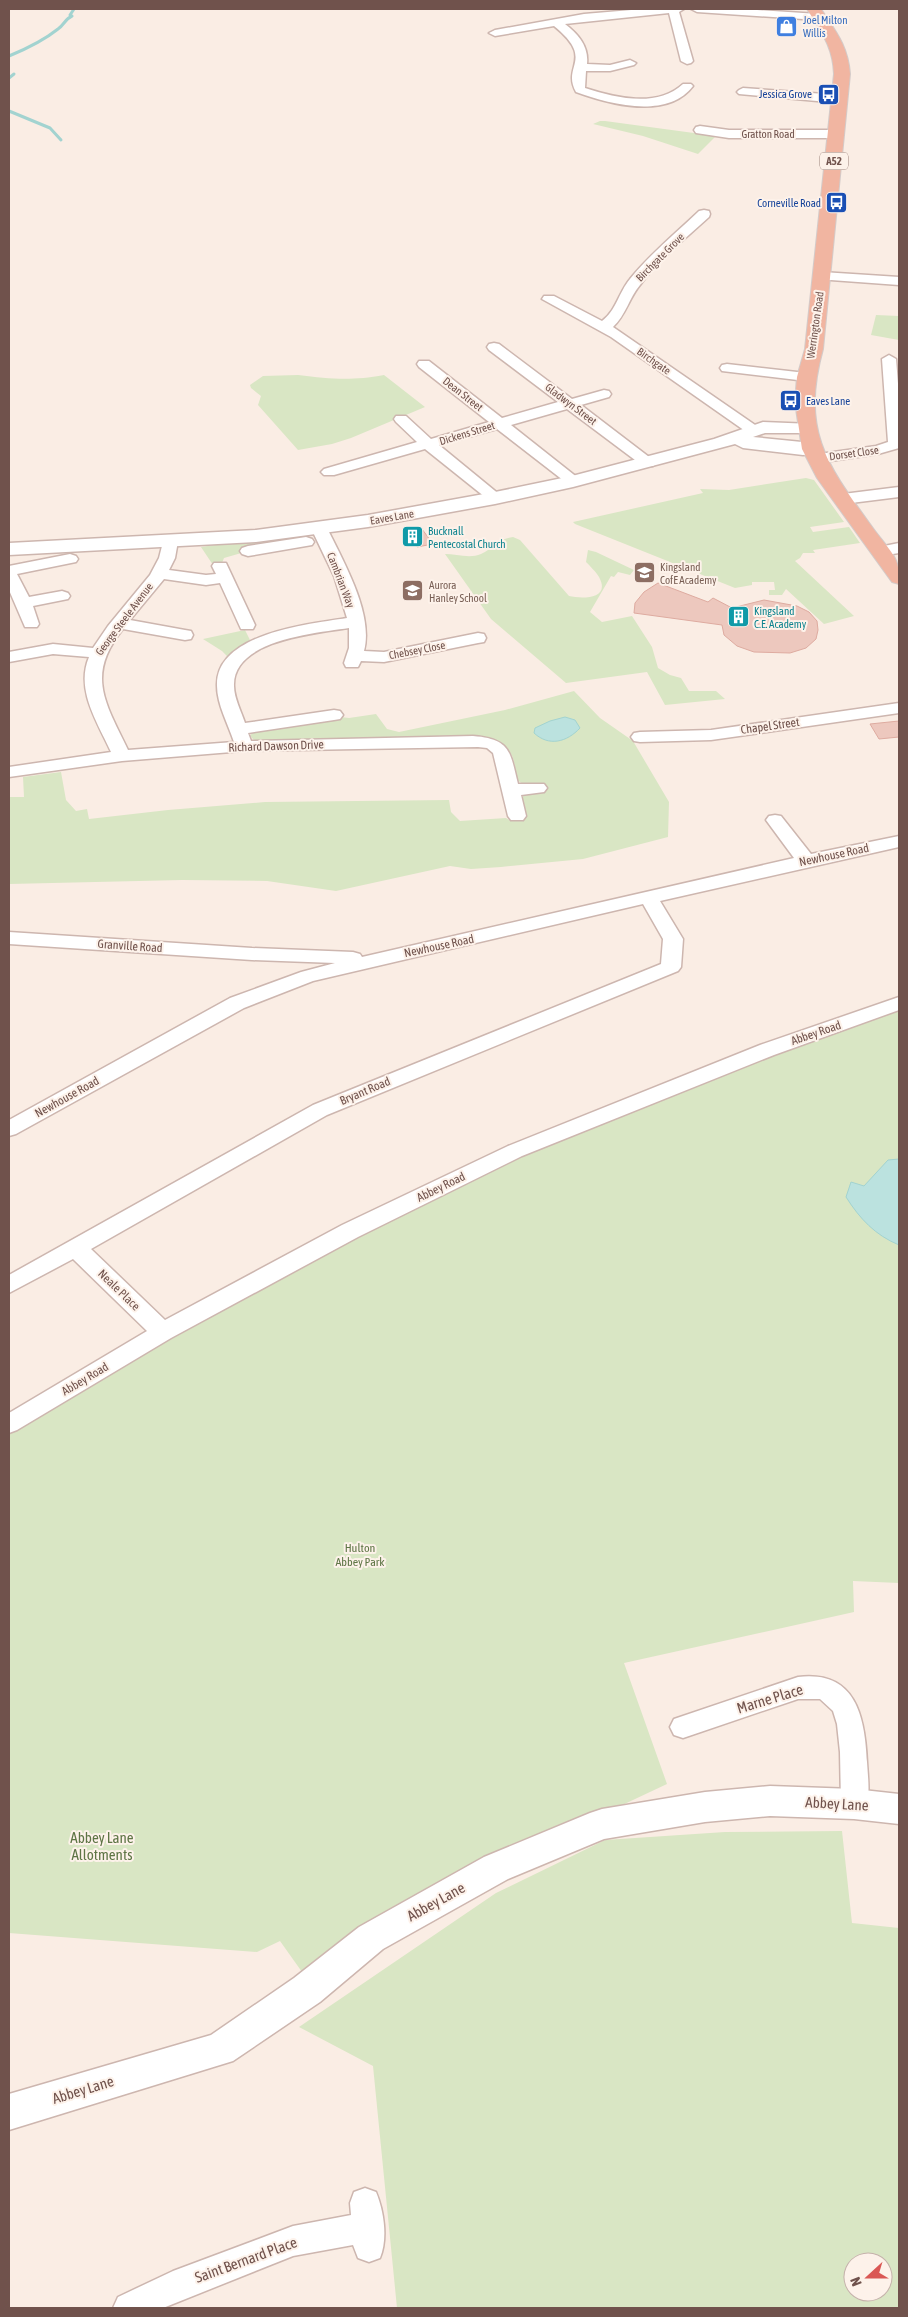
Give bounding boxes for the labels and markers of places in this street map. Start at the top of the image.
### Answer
shop icon: Joel Milton Willis [775,14,799,38]
place label: Joel Milton Willis [803,14,847,39]
bus stop icon: Jessica Grove [816,82,840,106]
place label: Jessica Grove [759,88,812,100]
bus stop icon: Corneville Road [825,191,849,215]
place label: Corneville Road [757,197,821,209]
bus stop icon: Eaves Lane [778,389,802,413]
place label: Eaves Lane [806,395,850,407]
building icon: Bucknall Pentecostal Church [400,525,424,549]
place label: Bucknall Pentecostal Church [428,525,506,550]
school or university icon: Kingsland CofE Academy [632,561,656,585]
place label: Kingsland CofE Academy [660,561,717,586]
school or university icon: Aurora Hanley School [401,579,425,603]
place label: Aurora Hanley School [429,579,487,604]
building icon: Kingsland C.E. Academy [726,605,750,629]
place label: Kingsland C.E. Academy [754,605,807,630]

